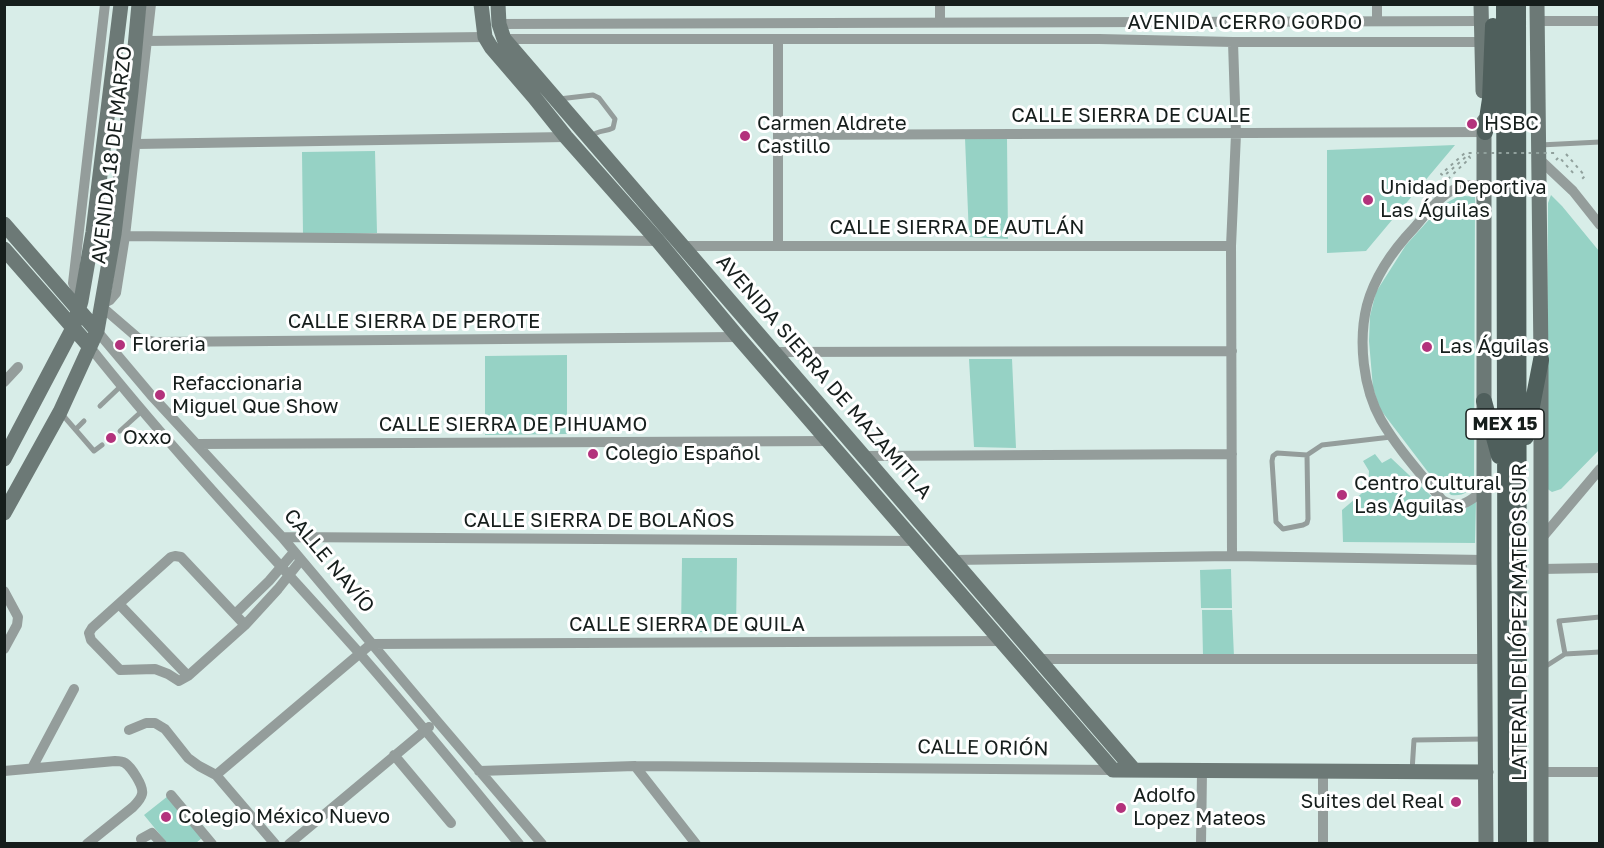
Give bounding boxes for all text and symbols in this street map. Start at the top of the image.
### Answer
street label: AVENIDA CERRO GORDO [1128,11,1362,35]
street label: AVENIDA 18 DE MARZO [87,45,137,265]
street label: CALLE SIERRA DE CUALE [1011,104,1251,128]
place label: Carmen Aldrete Castillo [757,112,907,159]
place label: HSBC [1484,112,1539,136]
marker: HSBC [1465,117,1479,131]
marker: Carmen Aldrete Castillo [738,129,752,143]
place label: Unidad Deportiva Las Águilas [1380,176,1547,223]
marker: Unidad Deportiva Las Águilas [1361,193,1375,207]
street label: CALLE SIERRA DE AUTLÁN [829,216,1085,240]
street label: AVENIDA SIERRA DE MAZAMITLA [711,250,937,504]
street label: CALLE SIERRA DE PEROTE [288,310,540,334]
place label: Floreria [132,333,206,357]
place label: Las Águilas [1439,335,1549,359]
marker: Floreria [113,338,127,352]
marker: Las Águilas [1420,340,1434,354]
place label: Refaccionaria Miguel Que Show [172,372,339,419]
marker: Refaccionaria Miguel Que Show [153,388,167,402]
road number: MEX 15 [1466,409,1544,439]
street label: CALLE SIERRA DE PIHUAMO [379,413,647,437]
place label: Oxxo [123,426,171,450]
marker: Oxxo [104,431,118,445]
place label: Colegio Español [605,442,760,466]
marker: Colegio Español [586,447,600,461]
street label: LATERAL DE LÓPEZ MATEOS SUR [1508,463,1532,781]
place label: Centro Cultural Las Águilas [1354,472,1501,519]
marker: Centro Cultural Las Águilas [1335,488,1349,502]
street label: CALLE NAVÍO [279,504,379,618]
street label: CALLE SIERRA DE BOLAÑOS [464,509,734,533]
street label: CALLE SIERRA DE QUILA [569,613,805,637]
street label: CALLE ORIÓN [917,735,1049,761]
place label: Adolfo Lopez Mateos [1133,784,1266,831]
place label: Suites del Real [1301,790,1444,814]
marker: Suites del Real [1449,795,1463,809]
marker: Adolfo Lopez Mateos [1114,801,1128,815]
place label: Colegio México Nuevo [178,805,390,829]
marker: Colegio México Nuevo [159,810,173,824]

